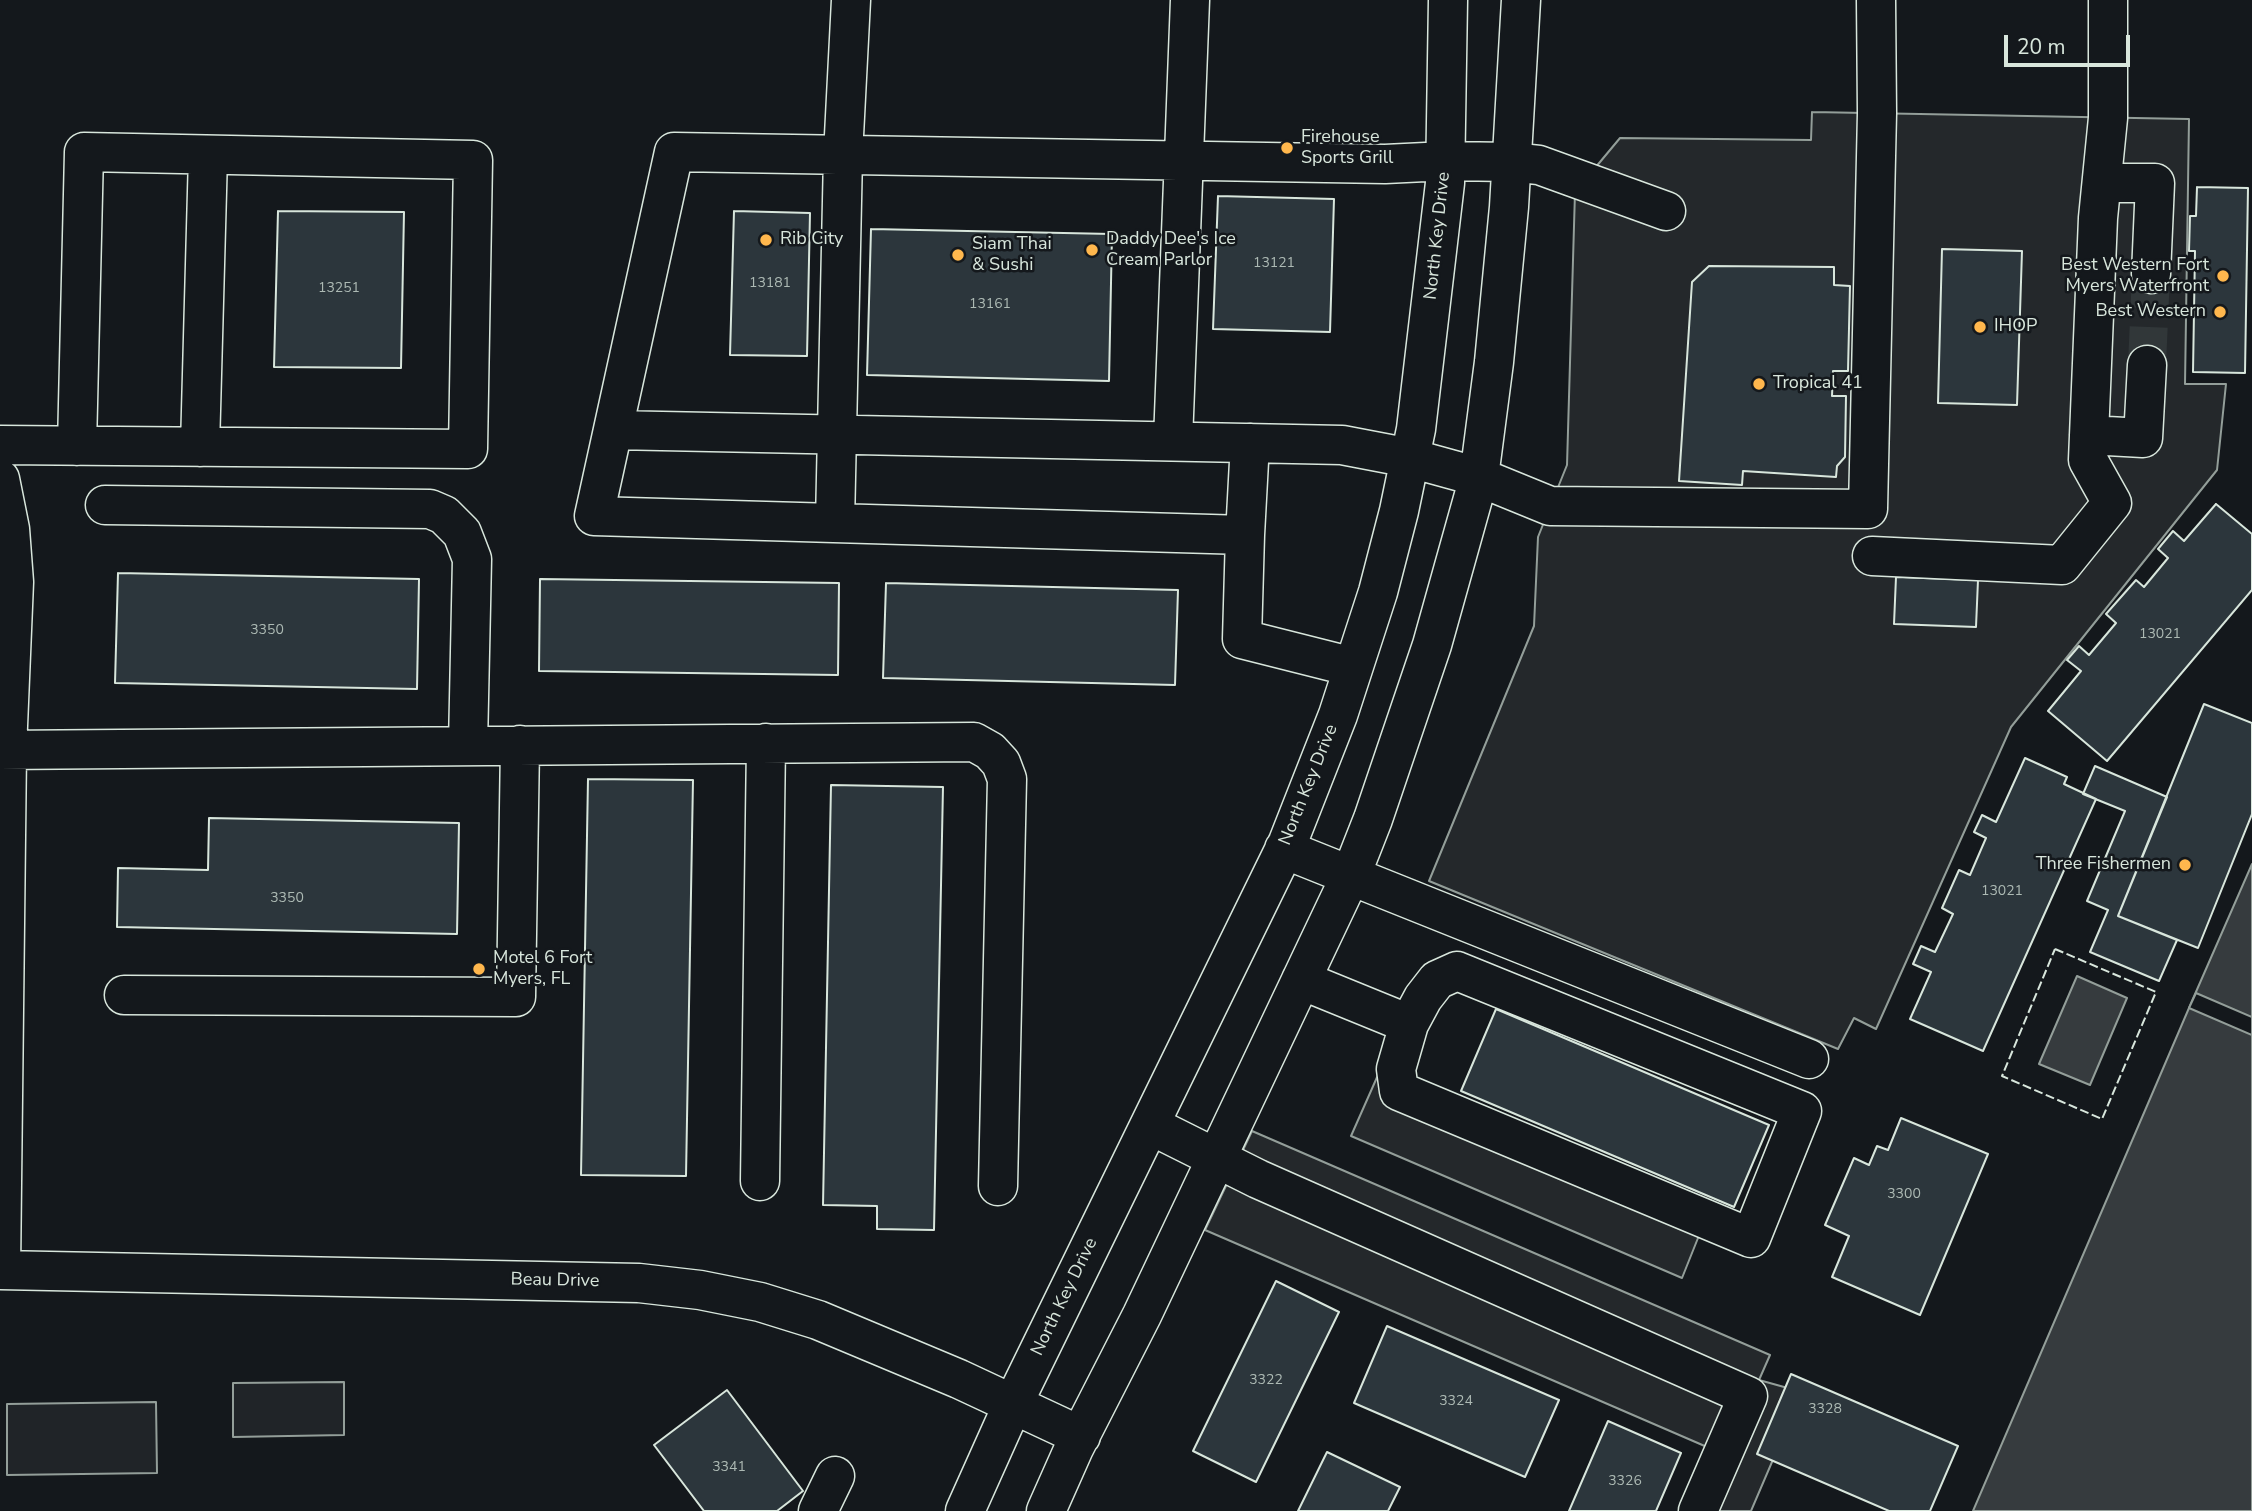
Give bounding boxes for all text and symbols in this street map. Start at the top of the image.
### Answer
scale bar [2007,21,2133,65]
text: 20 m [2017,33,2066,61]
place label: Firehouse Sports Grill [1301,127,1393,170]
marker: Firehouse Sports Grill [1279,140,1295,156]
street label: North Key Drive [1421,171,1455,301]
place label: Rib City [780,229,843,251]
place label: Daddy Dee's Ice Cream Parlor [1106,229,1236,272]
marker: Rib City [758,232,774,248]
place label: Siam Thai & Sushi [972,234,1052,276]
marker: Daddy Dee's Ice Cream Parlor [1084,242,1100,258]
marker: Siam Thai & Sushi [950,247,966,263]
place label: Best Western Fort Myers Waterfront [2061,255,2209,298]
house number: 13121 [1253,256,1295,272]
marker: Best Western Fort Myers Waterfront [2215,268,2231,284]
house number: 13181 [749,276,791,292]
house number: 13251 [318,281,360,297]
house number: 13161 [969,297,1011,313]
place label: Best Western [2095,301,2206,323]
marker: Best Western [2212,304,2228,320]
place label: IHOP [1994,316,2038,338]
marker: IHOP [1972,319,1988,335]
place label: Tropical 41 [1773,373,1863,395]
marker: Tropical 41 [1751,376,1767,392]
house number: 3350 [250,623,284,639]
house number: 13021 [2139,627,2181,643]
street label: North Key Drive [1275,721,1343,849]
place label: Three Fishermen [2036,854,2171,876]
marker: Three Fishermen [2177,857,2193,873]
house number: 13021 [1981,884,2023,900]
house number: 3350 [270,891,304,907]
place label: Motel 6 Fort Myers, FL [493,948,592,990]
marker: Motel 6 Fort Myers, FL [471,961,487,977]
house number: 3300 [1887,1187,1921,1203]
street label: North Key Drive [1027,1235,1103,1359]
street label: Beau Drive [510,1269,600,1293]
house number: 3322 [1249,1373,1283,1389]
house number: 3324 [1439,1394,1473,1410]
house number: 3328 [1808,1402,1842,1418]
house number: 3341 [712,1460,746,1476]
house number: 3326 [1608,1474,1642,1490]

